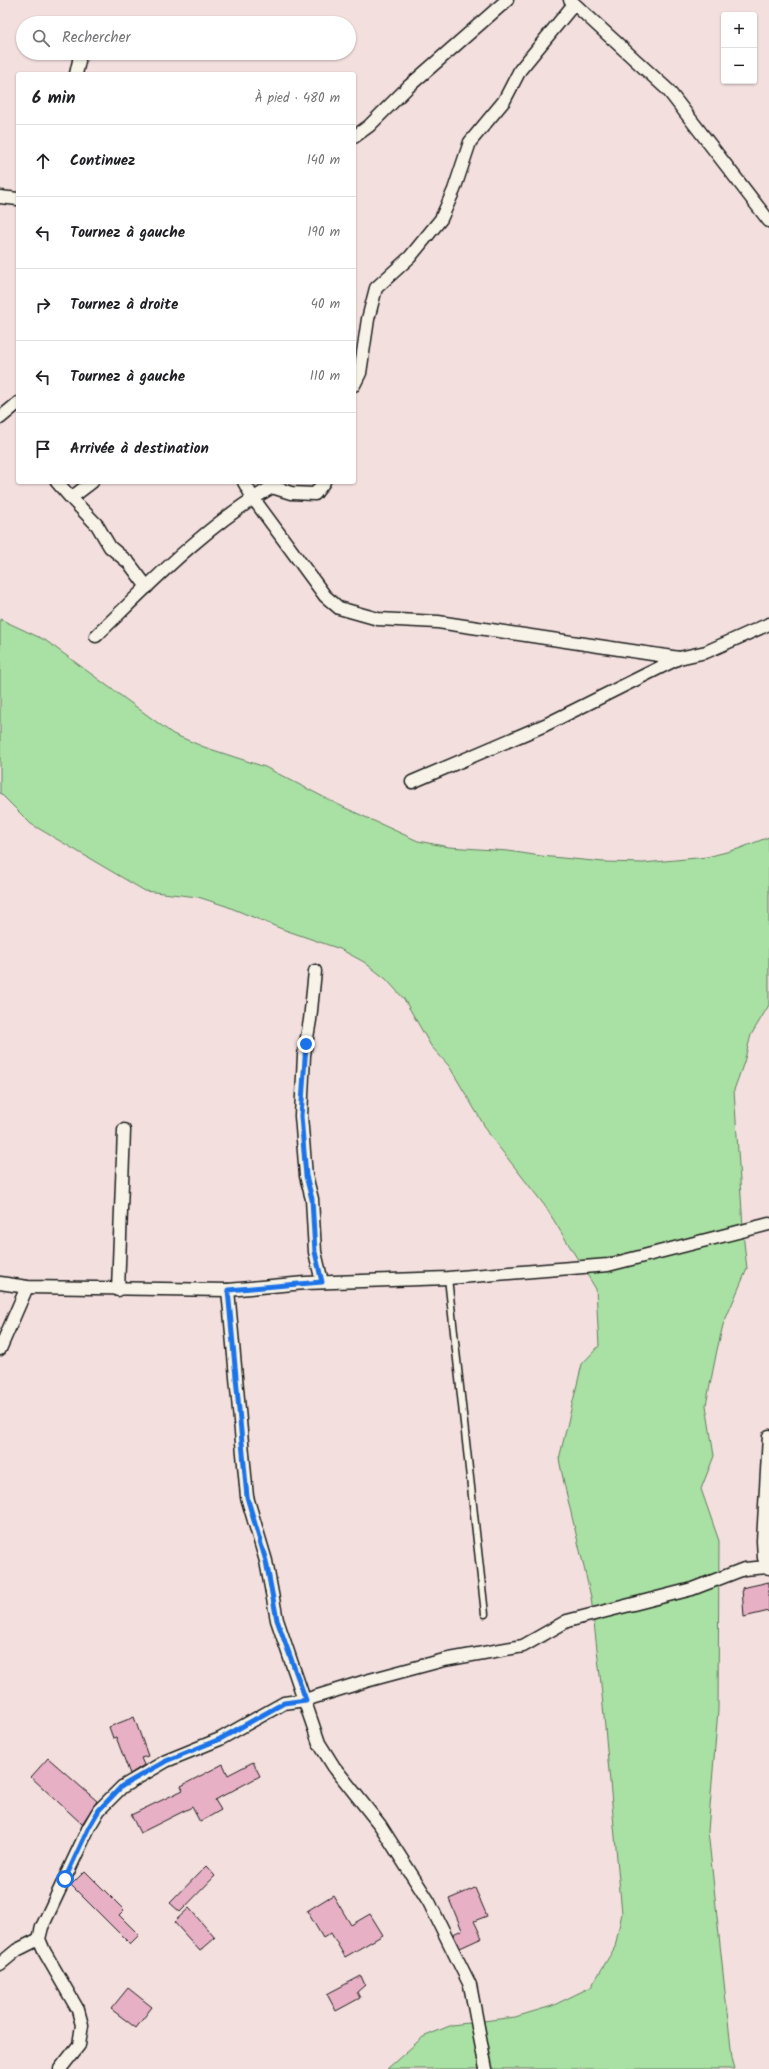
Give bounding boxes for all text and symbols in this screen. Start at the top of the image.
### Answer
map controls [721,12,757,84]
button: + [721,12,757,48]
search box [16,16,356,60]
text: Rechercher [62,26,130,50]
icon: search [30,27,52,49]
button: − [721,48,757,84]
text: 6 min [32,85,76,112]
text: À pied · 480 m [255,88,340,109]
text: Continuez [70,149,135,173]
icon: ahead [32,150,54,172]
text: 140 m [307,150,340,171]
text: Tournez à gauche [70,221,185,245]
icon: left [32,222,54,244]
text: 190 m [308,222,340,243]
text: Tournez à droite [70,293,178,317]
icon: right [32,294,54,316]
text: 40 m [311,294,340,315]
text: Tournez à gauche [70,365,185,389]
icon: left [32,366,54,388]
text: 110 m [310,366,340,387]
text: Arrivée à destination [70,437,209,461]
icon: arrive [32,438,54,460]
route end [297,1035,315,1053]
route start [56,1870,74,1888]

